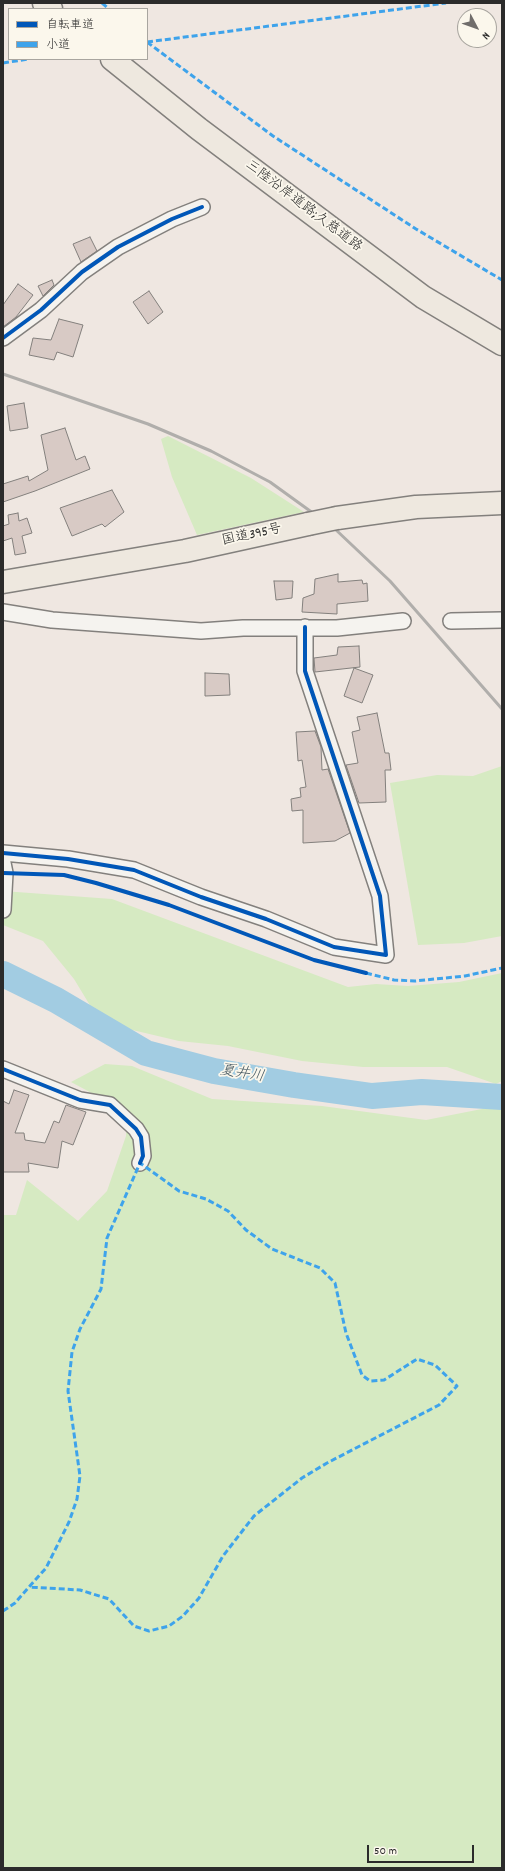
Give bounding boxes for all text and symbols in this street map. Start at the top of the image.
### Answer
legend [8,8,148,60]
north arrow [457,8,497,48]
text: 自転車道 [46,17,94,34]
text: N [477,28,493,43]
text: 小道 [46,37,70,54]
street label: 三陸沿岸道路;久慈道路 [241,157,365,257]
street label: 国道395号 [220,521,284,551]
water label: 夏井川 [218,1063,266,1087]
scale bar [369,1837,476,1863]
text: 50 m [374,1843,397,1860]

